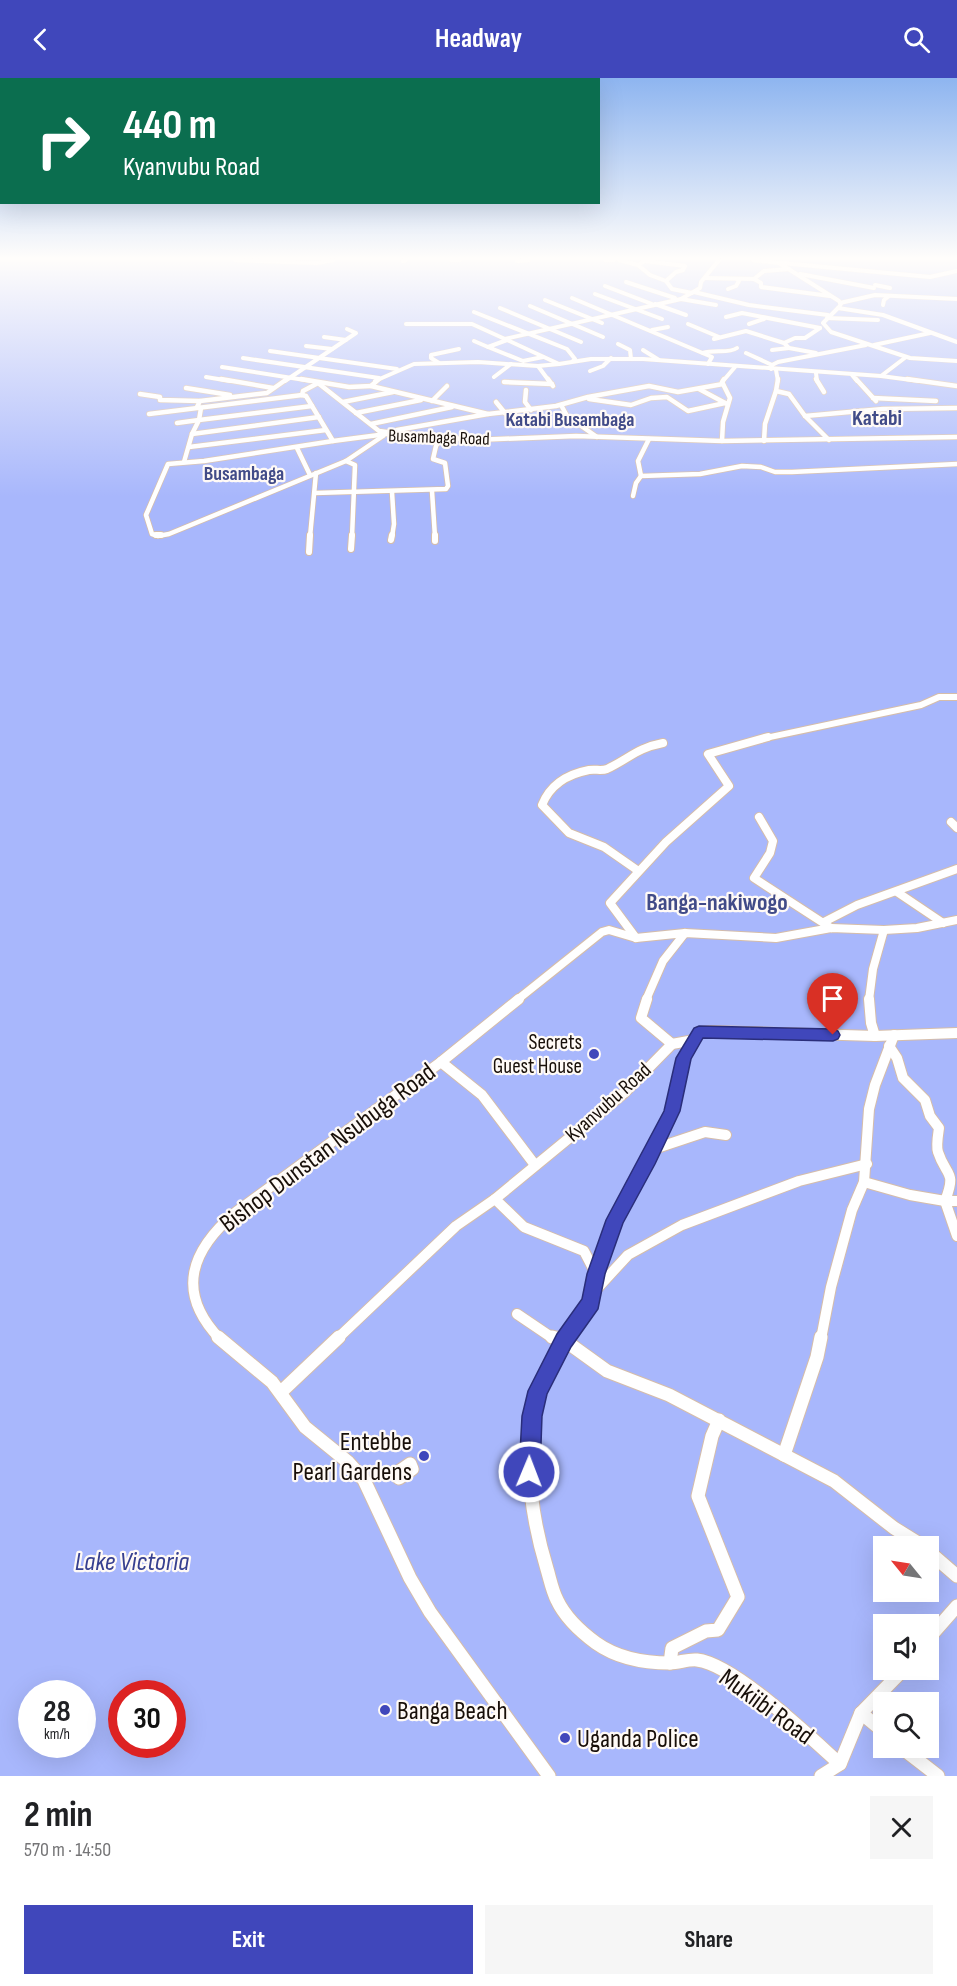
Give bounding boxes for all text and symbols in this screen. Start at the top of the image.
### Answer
icon: back [24,23,57,56]
text: Headway [435,23,522,55]
icon: search [900,23,933,56]
text: 440 m [123,100,217,151]
icon: right [24,102,102,180]
text: Kyanvubu Road [123,151,260,183]
district label: Katabi [852,405,902,432]
district label: Katabi Busambaga [505,408,635,432]
street label: Busambaga Road [388,425,490,450]
district label: Busambaga [204,462,284,486]
district label: Banga-nakiwogo [646,888,788,917]
pin [807,973,858,1035]
icon: arrive [816,982,849,1015]
place label: Secrets Guest House [493,1030,582,1079]
marker: Secrets Guest House [587,1047,601,1061]
street label: Bishop Dunstan Nsubuga Road [214,1057,442,1240]
street label: Kyanvubu Road [560,1057,656,1147]
place label: Entebbe Pearl Gardens [292,1427,412,1488]
position arrow [497,1440,561,1504]
marker: Entebbe Pearl Gardens [417,1449,431,1463]
north arrow [873,1536,939,1602]
map controls [873,1536,939,1758]
water label: Lake Victoria [75,1546,189,1578]
button: sound [873,1614,939,1680]
street label: Mukiibi Road [713,1663,819,1752]
speed limit sign: 30 [108,1680,186,1758]
button: search [873,1692,939,1758]
text: 28 [43,1694,71,1730]
place label: Banga Beach [397,1696,508,1727]
marker: Banga Beach [378,1703,392,1717]
place label: Uganda Police [577,1724,699,1755]
text: km/h [44,1725,70,1744]
marker: Uganda Police [558,1731,572,1745]
text: 2 min [24,1794,93,1837]
button: close [870,1796,933,1859]
text: 570 m · 14:50 [24,1838,111,1862]
button: Exit [24,1905,473,1974]
button: Share [485,1905,933,1974]

